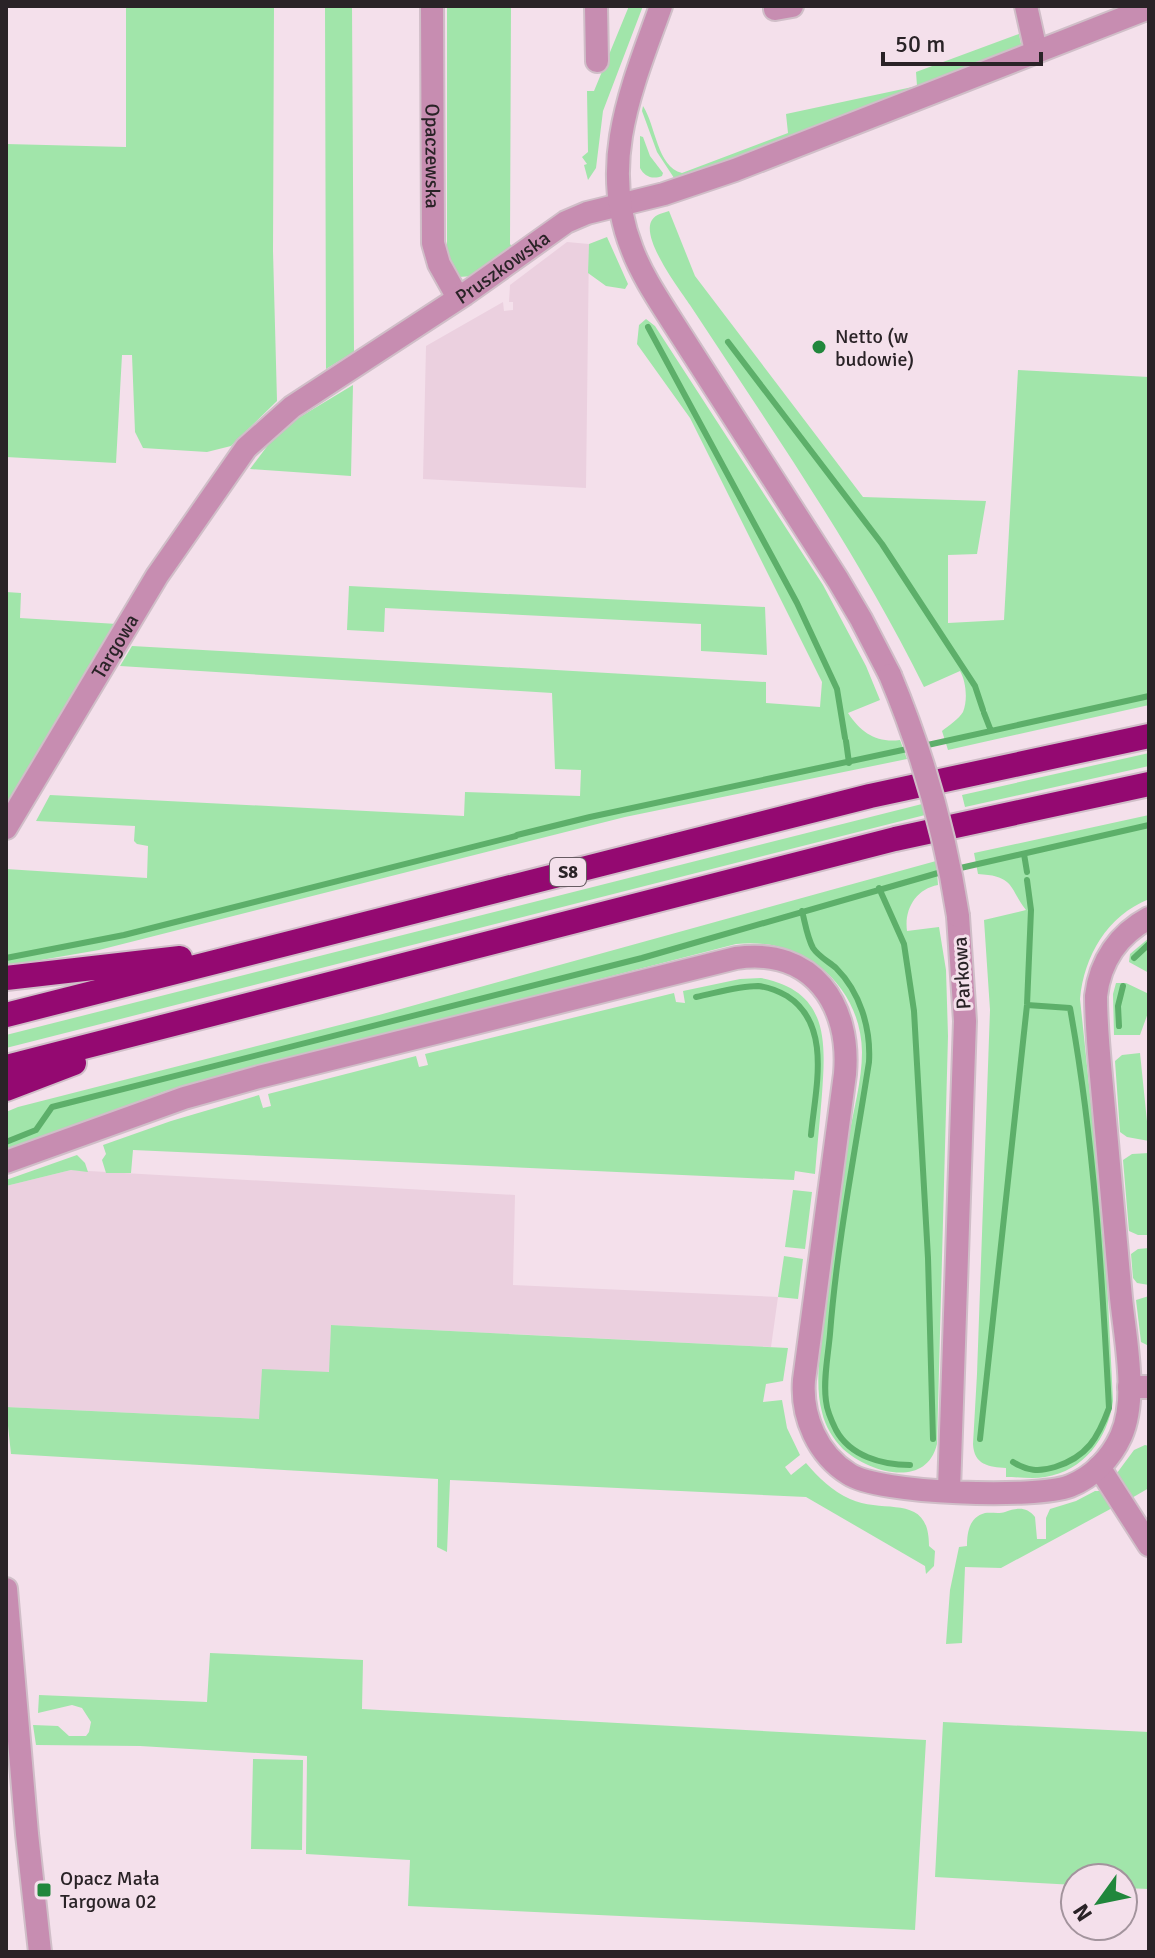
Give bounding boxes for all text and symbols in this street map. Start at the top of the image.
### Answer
scale bar [883,16,1041,66]
text: 50 m [895,29,945,59]
street label: Opaczewska [420,103,445,209]
street label: Pruszkowska [451,225,555,309]
place label: Netto (w budowie) [835,324,914,372]
marker: Netto (w budowie) [810,338,828,356]
street label: Targowa [86,609,144,683]
road number: S8 [550,858,586,886]
street label: Parkowa [948,936,976,1010]
north arrow [1059,1862,1139,1942]
place label: Opacz Mała Targowa 02 [60,1866,160,1914]
marker: Opacz Mała Targowa 02 [35,1881,53,1899]
text: N [1067,1899,1098,1926]

